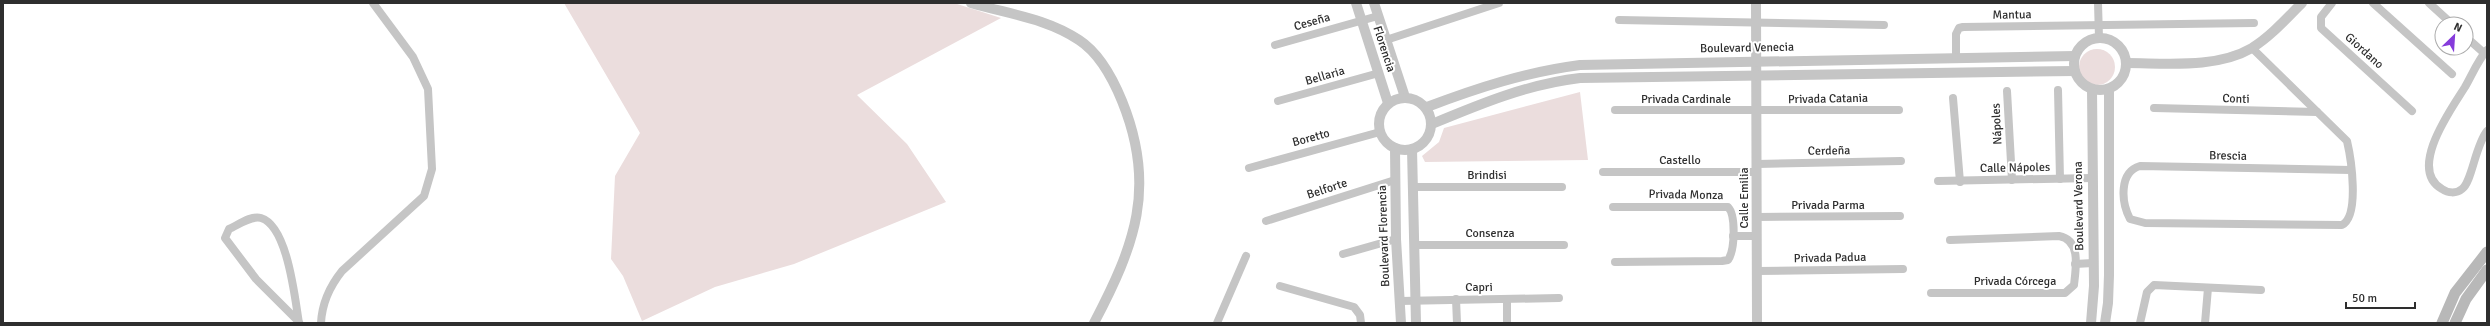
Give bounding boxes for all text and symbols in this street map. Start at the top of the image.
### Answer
street label: Mantua [1992,7,2032,23]
street label: Ceseña [1292,10,1332,34]
north arrow [2434,16,2474,56]
text: N [2452,20,2464,35]
street label: Florencia [1369,24,1399,74]
street label: Giordano [2342,30,2386,72]
street label: Boulevard Venecia [1700,40,1794,56]
street label: Bellaria [1304,63,1346,89]
street label: Privada Catania [1788,91,1868,107]
street label: Conti [2222,91,2250,107]
street label: Privada Cardinale [1641,92,1731,107]
street label: Nápoles [1988,103,2006,145]
street label: Boretto [1291,126,1331,150]
street label: Cerdeña [1808,143,1850,159]
street label: Brescia [2209,148,2247,164]
street label: Castello [1659,153,1701,168]
street label: Calle Nápoles [1980,160,2050,176]
street label: Boulevard Verona [2071,161,2087,251]
street label: Calle Emilia [1737,167,1752,229]
street label: Brindisi [1467,168,1507,183]
street label: Belforte [1305,175,1349,203]
street label: Boulevard Florencia [1375,185,1393,287]
street label: Privada Monza [1648,187,1724,203]
street label: Privada Parma [1791,198,1865,213]
street label: Consenza [1465,226,1515,241]
street label: Privada Padua [1794,250,1866,266]
street label: Privada Córcega [1974,274,2056,289]
street label: Capri [1465,280,1493,295]
scale bar [2346,284,2415,310]
text: 50 m [2352,291,2377,306]

